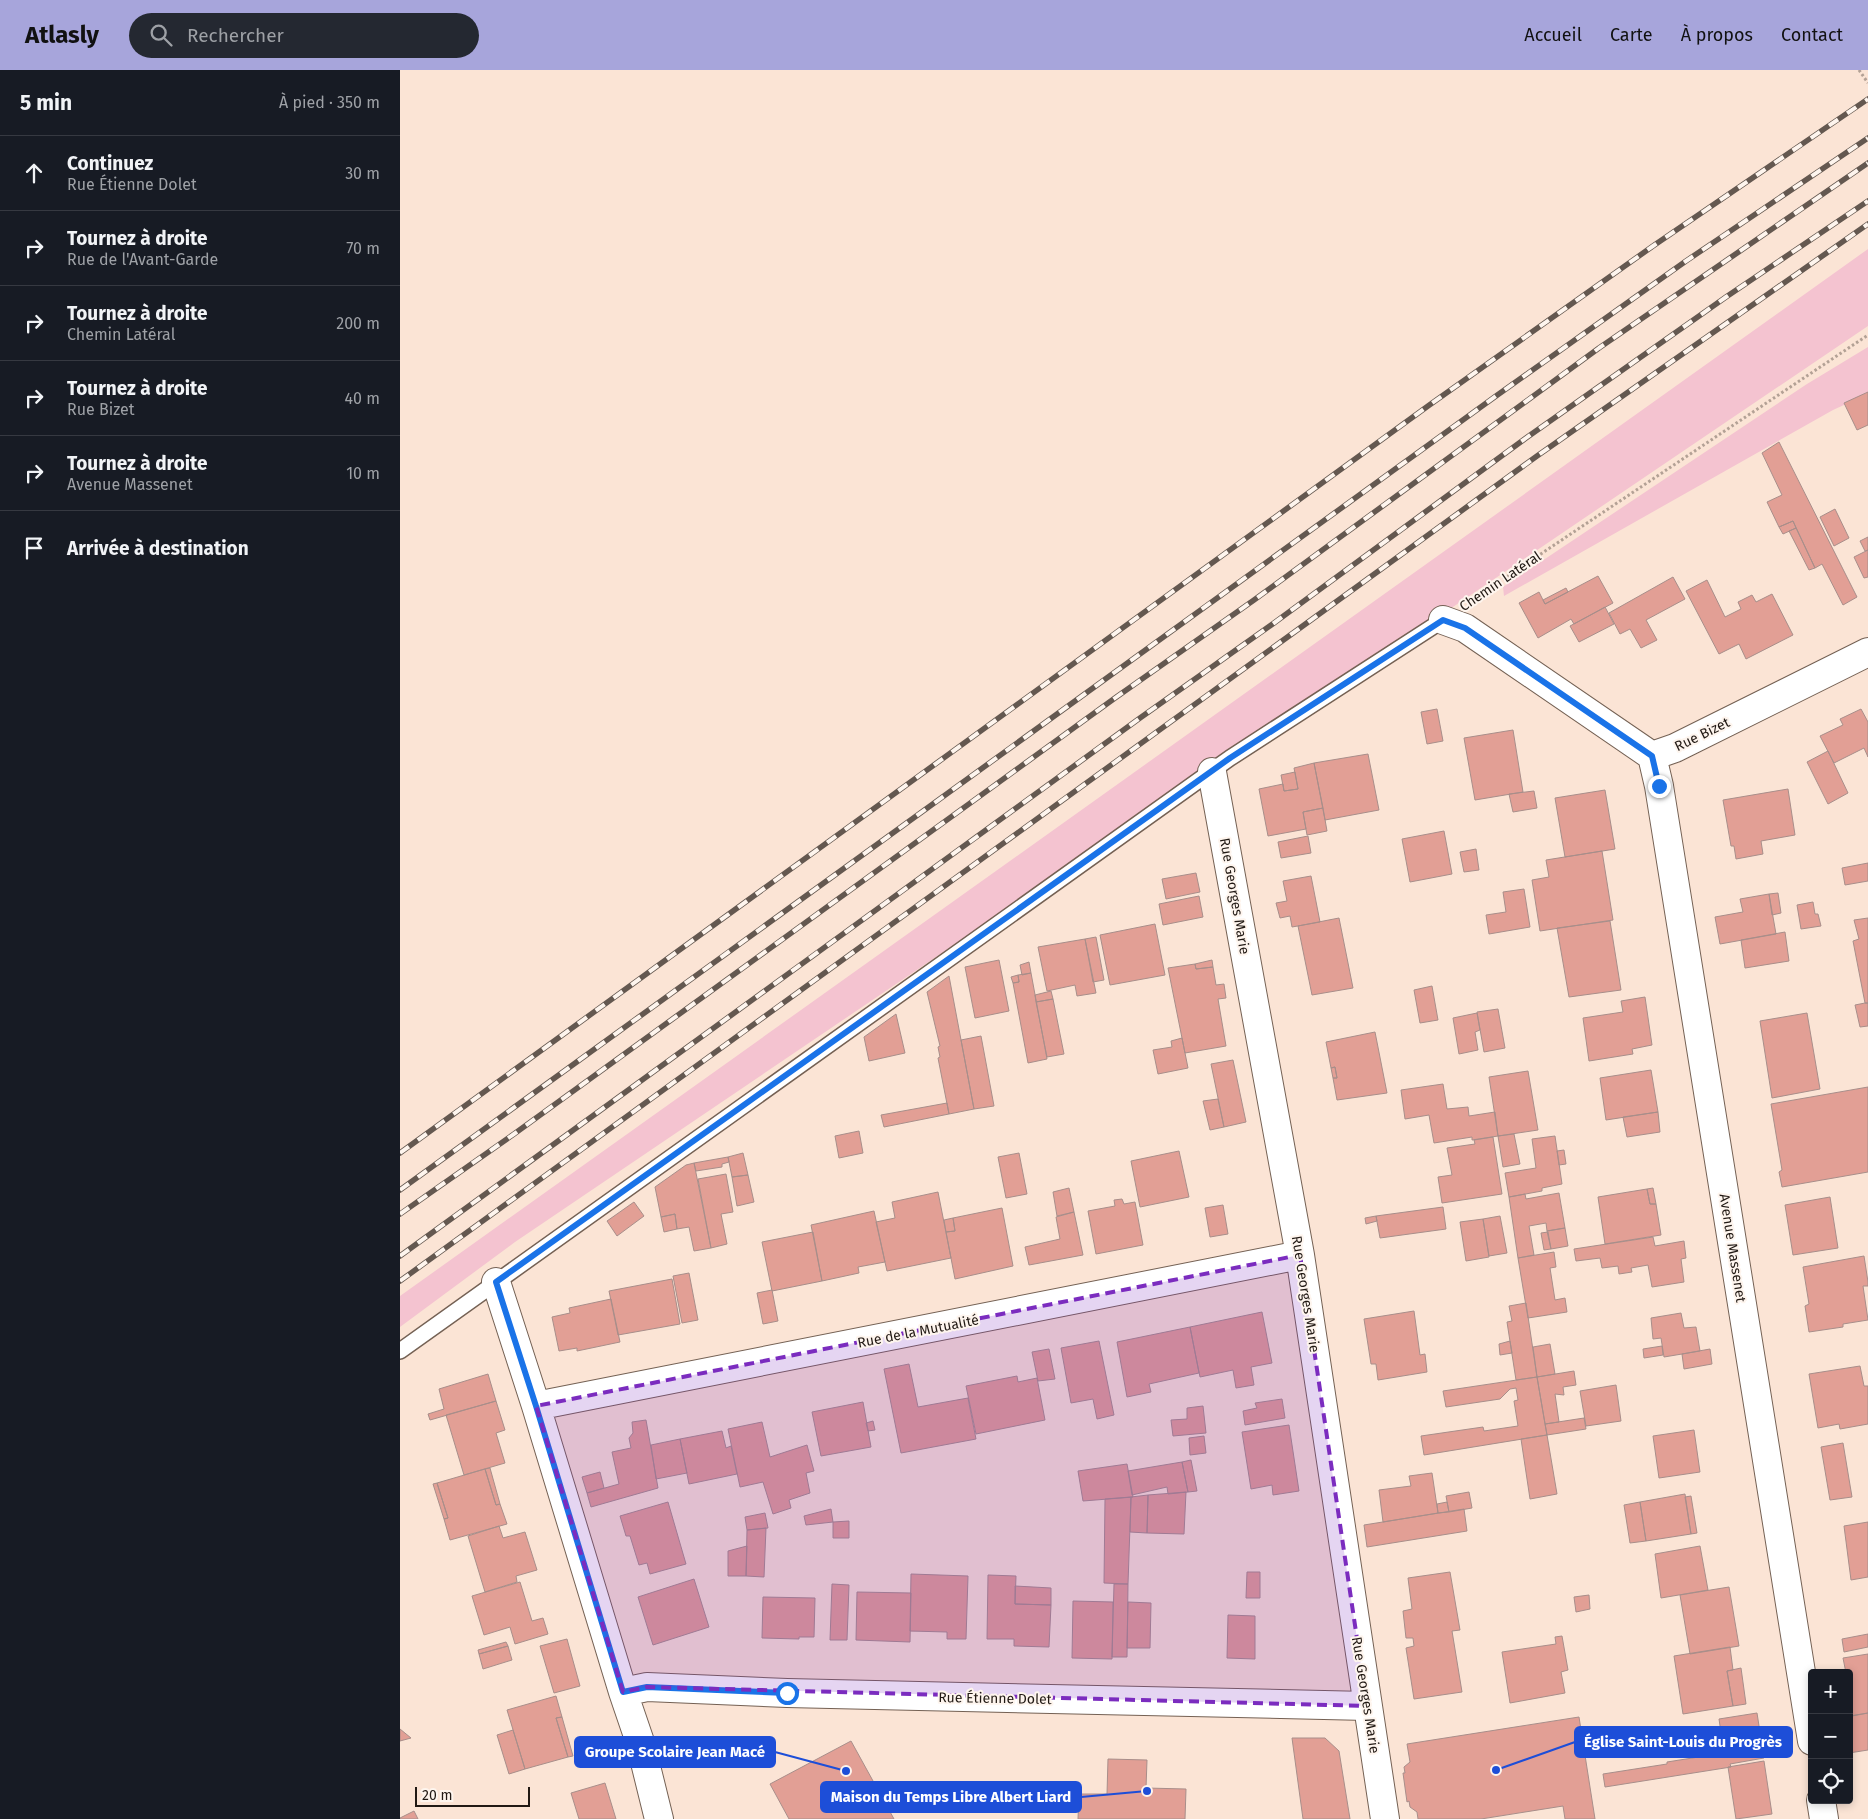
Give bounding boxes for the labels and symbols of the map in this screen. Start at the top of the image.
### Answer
street label: Chemin Latéral [1456,548,1544,615]
street label: Rue Bizet [1672,713,1733,755]
route end [1648,775,1671,798]
street label: Rue Georges Marie [1216,836,1253,956]
street label: Avenue Massenet [1716,1192,1750,1305]
street label: Rue Georges Marie [1288,1234,1323,1354]
street label: Rue de la Mutualité [856,1311,980,1352]
street label: Rue Georges Marie [1348,1635,1383,1755]
route start [776,1682,799,1705]
street label: Rue Étienne Dolet [938,1688,1053,1708]
callout: Église Saint-Louis du Progrès [1575,1727,1792,1757]
text: Église Saint-Louis du Progrès [1584,1733,1782,1751]
callout: Groupe Scolaire Jean Macé [575,1737,775,1767]
text: Groupe Scolaire Jean Macé [585,1743,765,1761]
callout: Maison du Temps Libre Albert Liard [821,1782,1081,1812]
scale bar [415,1784,530,1807]
text: Maison du Temps Libre Albert Liard [831,1788,1071,1806]

